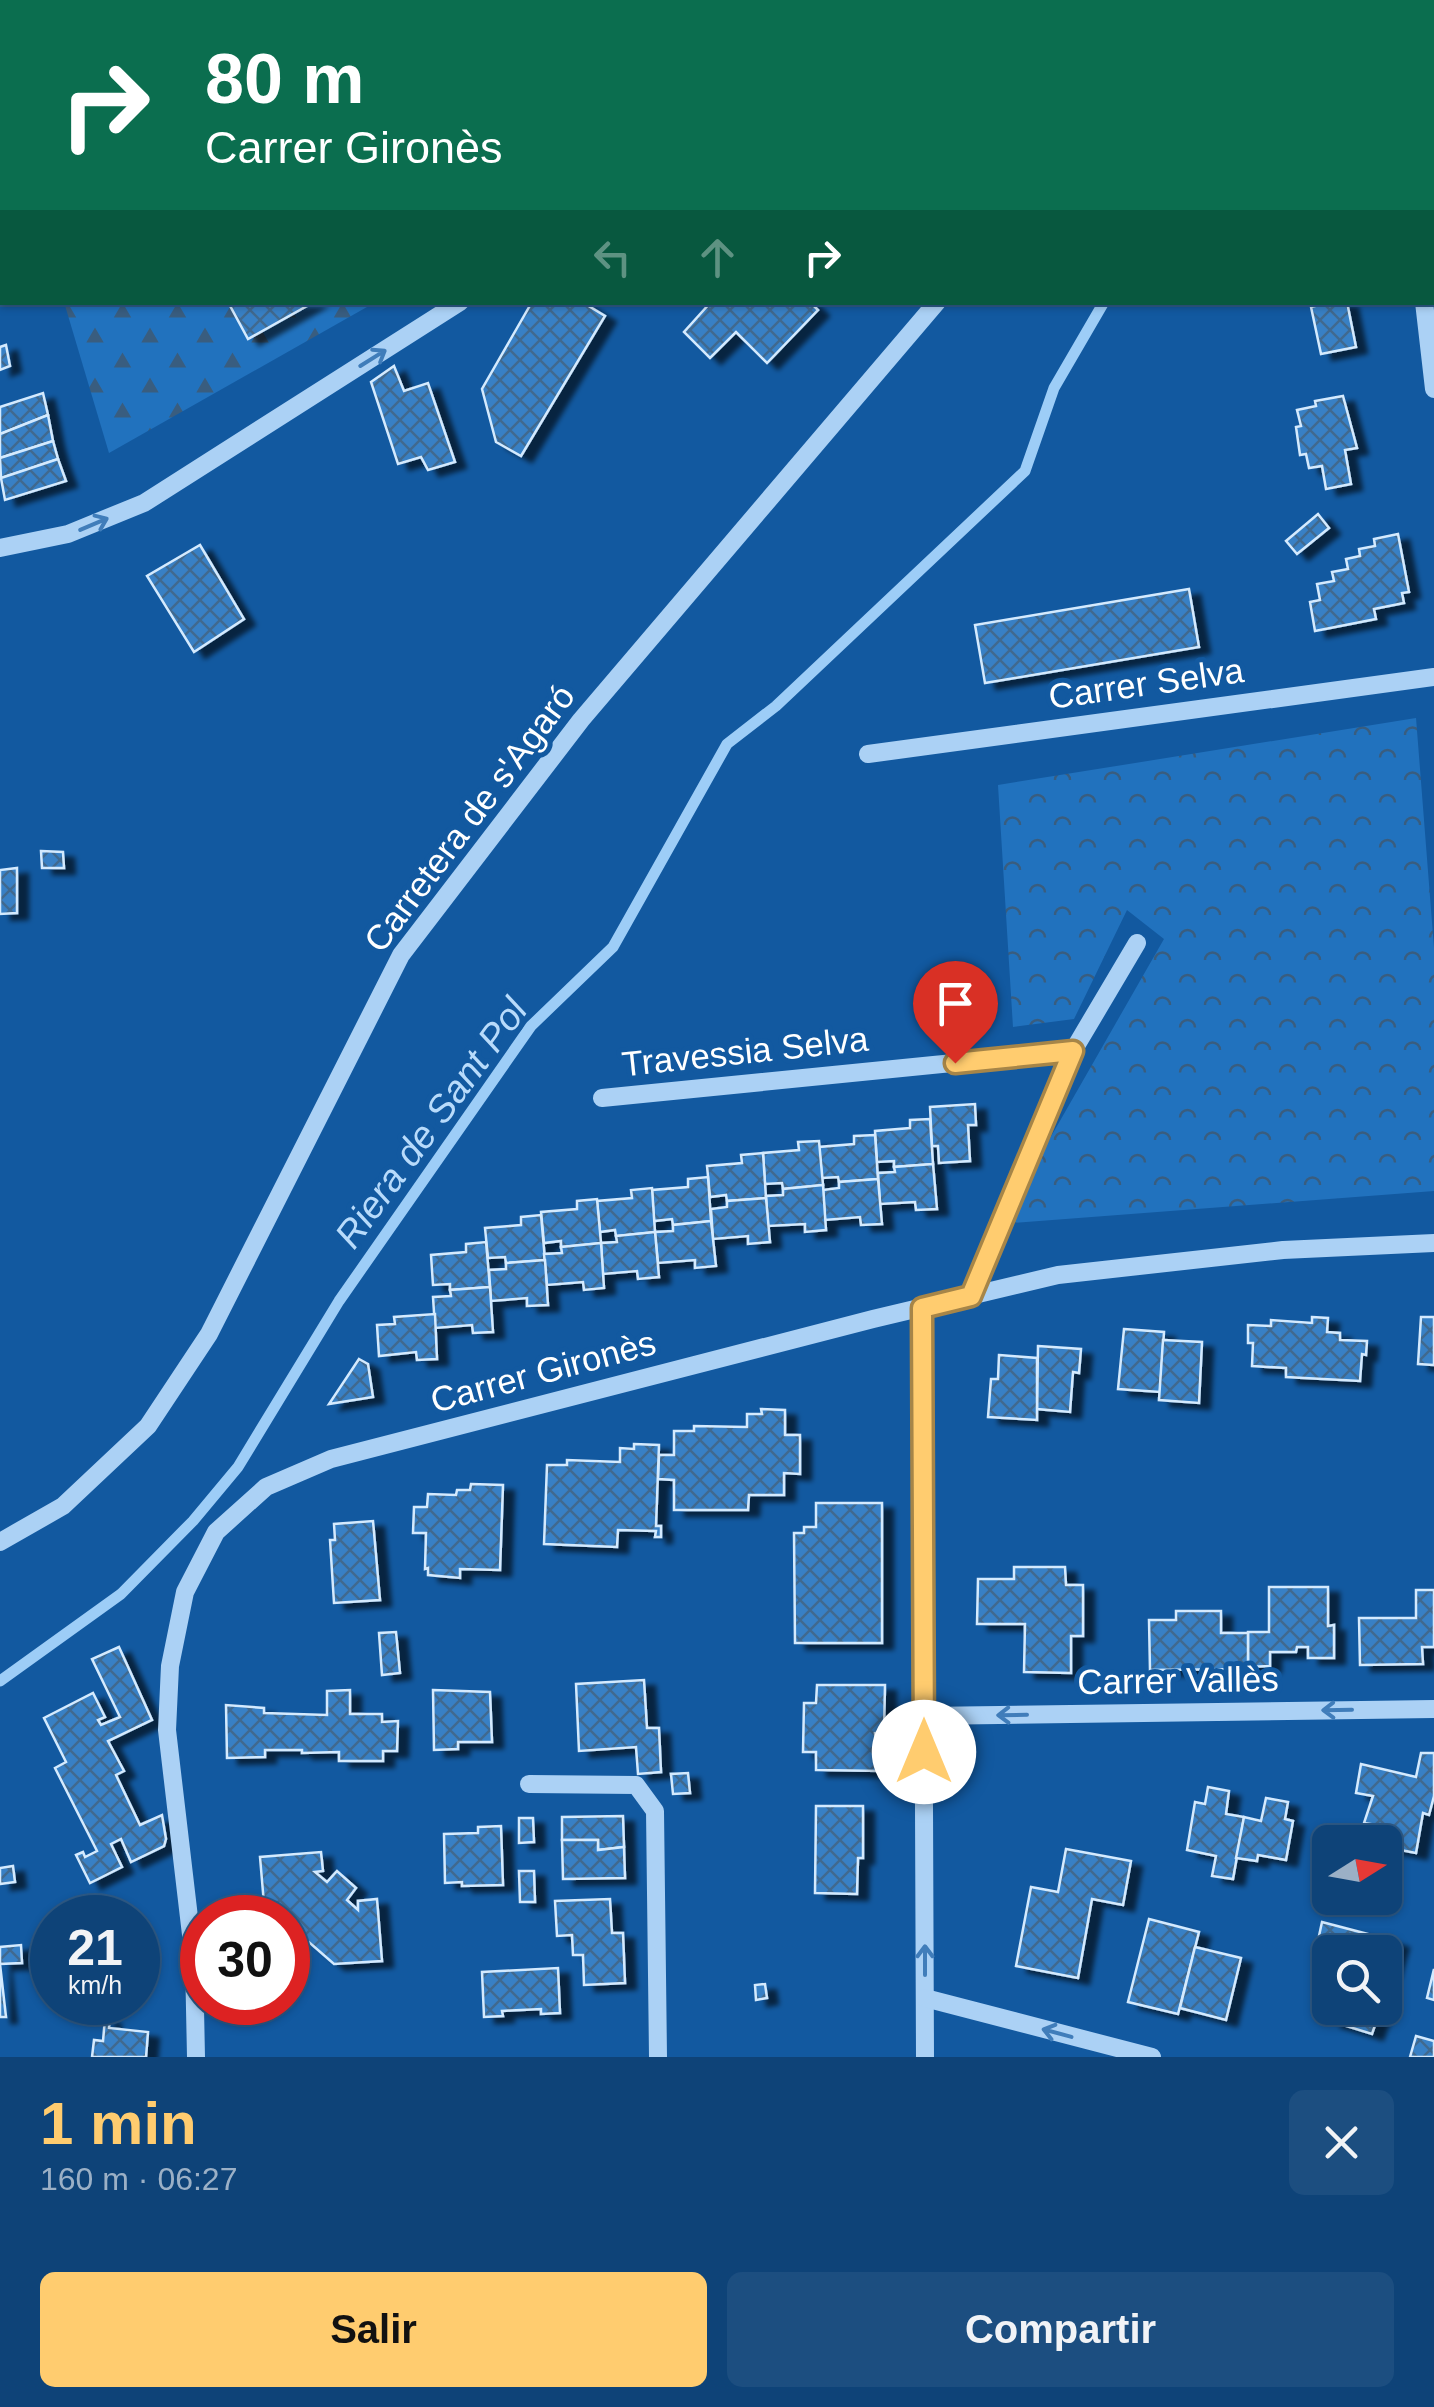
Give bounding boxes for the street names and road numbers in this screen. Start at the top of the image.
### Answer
street label: Carrer Selva [1046,650,1247,716]
street label: Carretera de s'Agaró [356,677,582,959]
street label: Travessia Selva [620,1019,871,1083]
street label: Carrer Gironès [426,1322,660,1420]
street label: Carrer Vallès [1077,1659,1279,1701]

